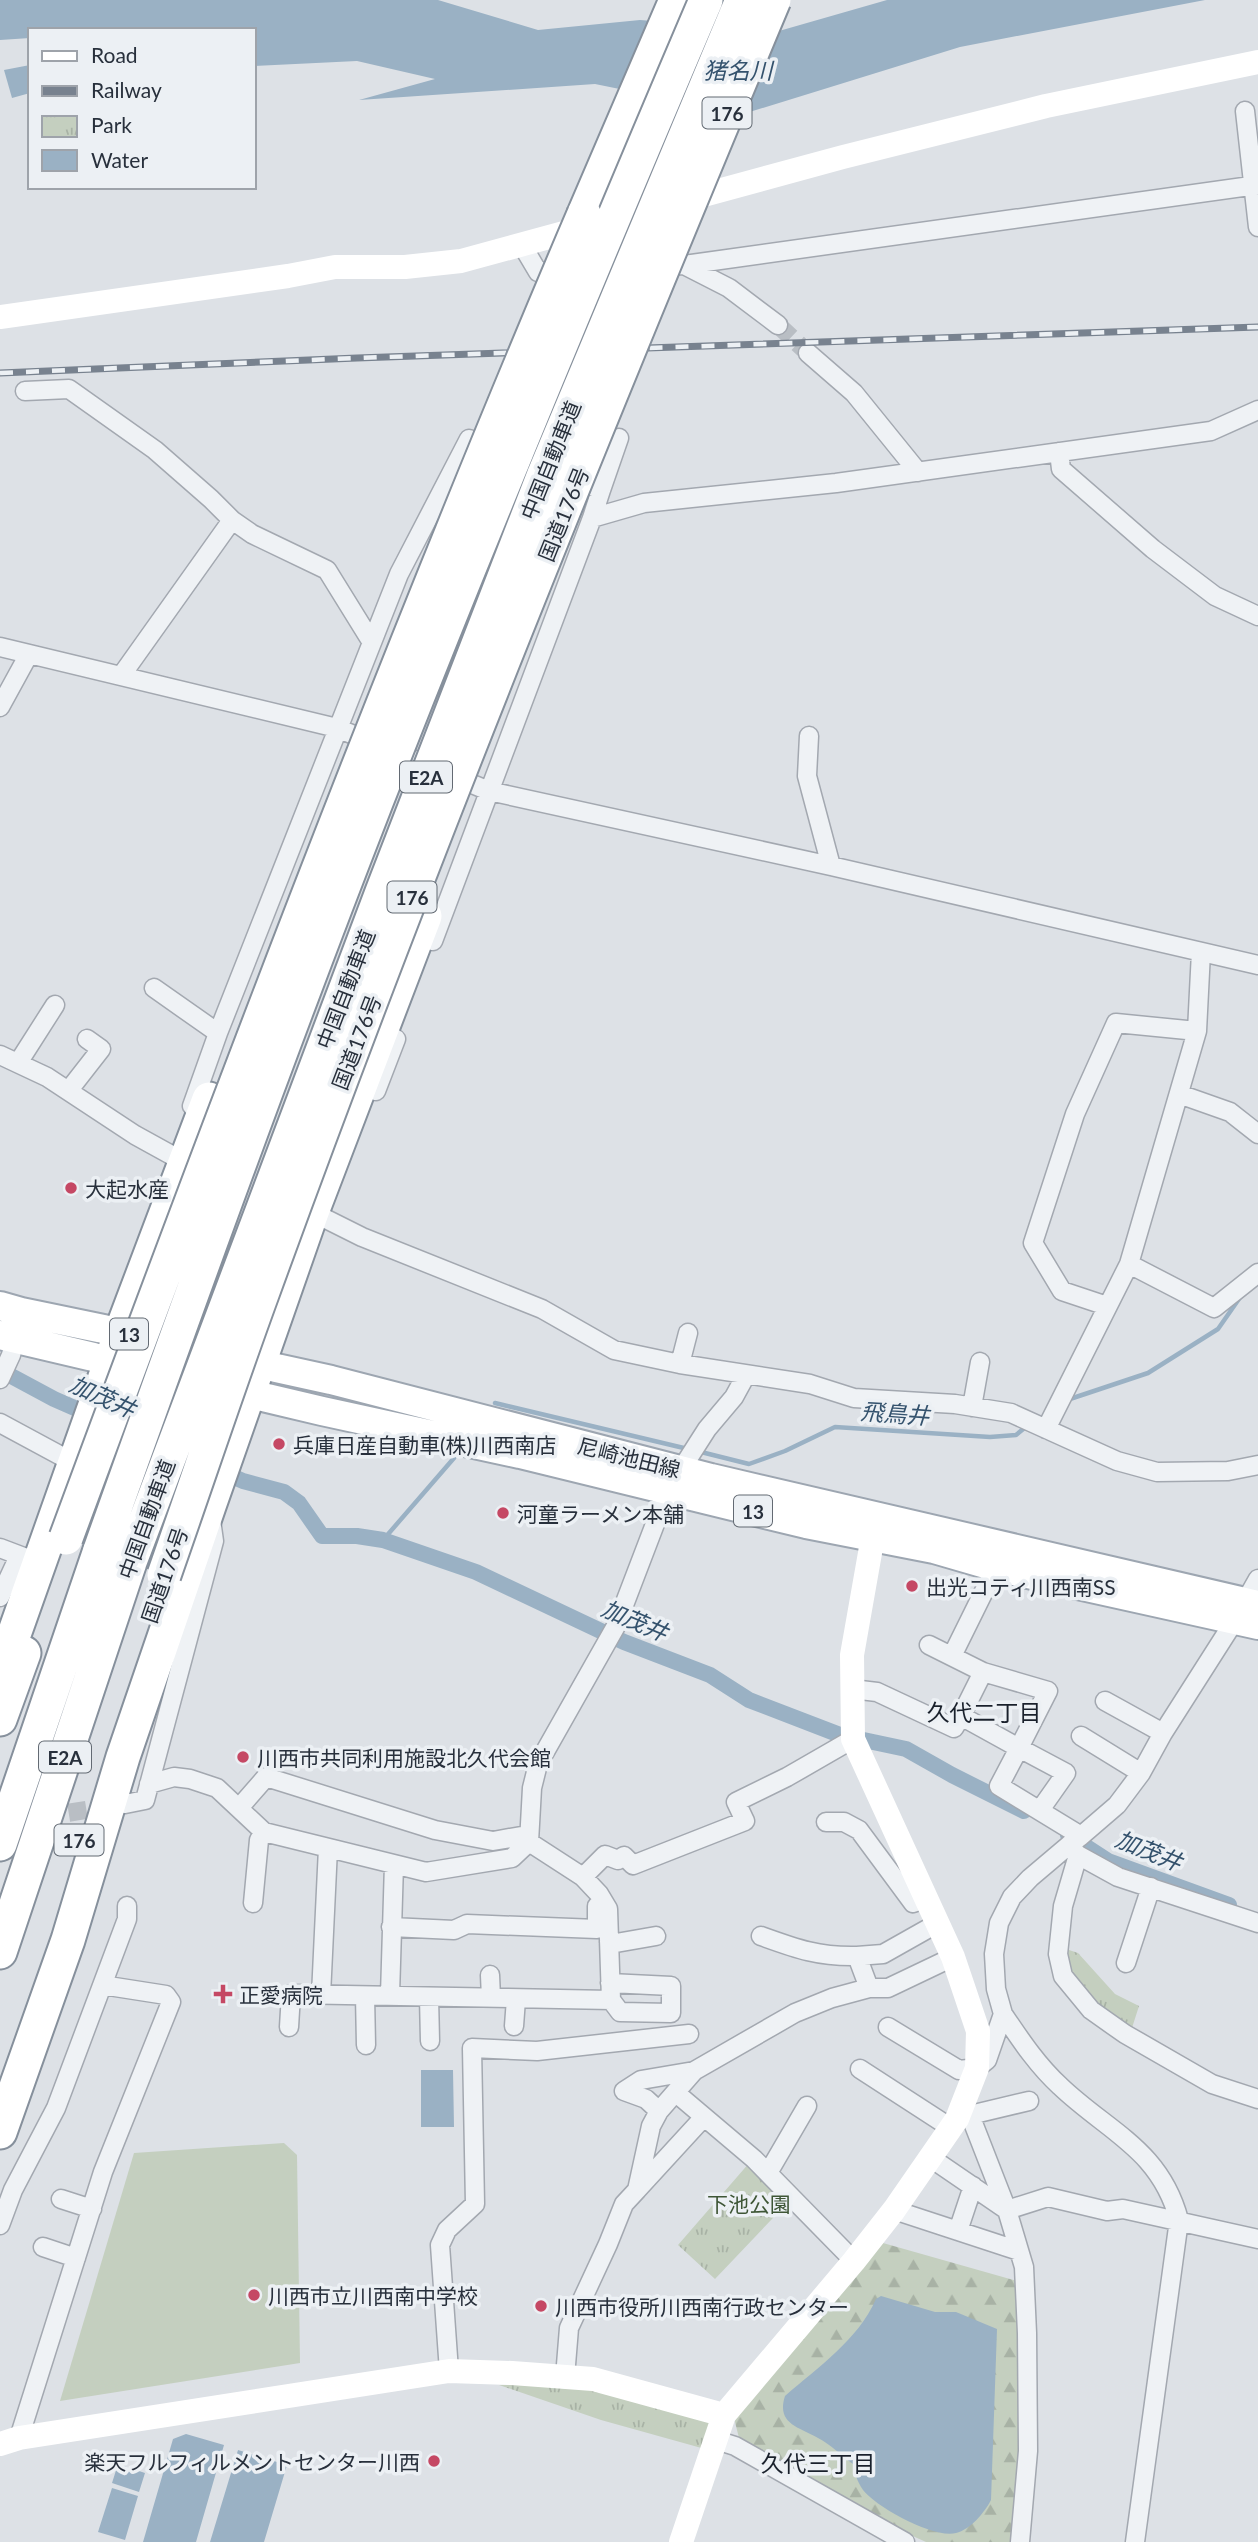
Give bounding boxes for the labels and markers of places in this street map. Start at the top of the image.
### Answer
place label: 大起水産 [85,1176,169,1201]
marker: 大起水産 [63,1180,79,1196]
place label: 兵庫日産自動車(株)川西南店 [293,1432,556,1457]
marker: 兵庫日産自動車(株)川西南店 [271,1436,287,1452]
place label: 河童ラーメン本舗 [517,1501,684,1526]
marker: 河童ラーメン本舗 [495,1505,511,1521]
place label: 出光コティ川西南SS [926,1574,1116,1599]
marker: 出光コティ川西南SS [904,1578,920,1594]
place label: 川西市共同利用施設北久代会館 [257,1745,551,1770]
marker: 川西市共同利用施設北久代会館 [235,1749,251,1765]
place label: 正愛病院 [239,1982,323,2007]
marker: 正愛病院 [213,1984,233,2004]
place label: 川西市立川西南中学校 [268,2283,478,2308]
marker: 川西市立川西南中学校 [246,2287,262,2303]
place label: 川西市役所川西南行政センター [555,2294,849,2319]
marker: 川西市役所川西南行政センター [533,2298,549,2314]
place label: 楽天フルフィルメントセンター川西 [84,2449,420,2474]
marker: 楽天フルフィルメントセンター川西 [426,2453,442,2469]

